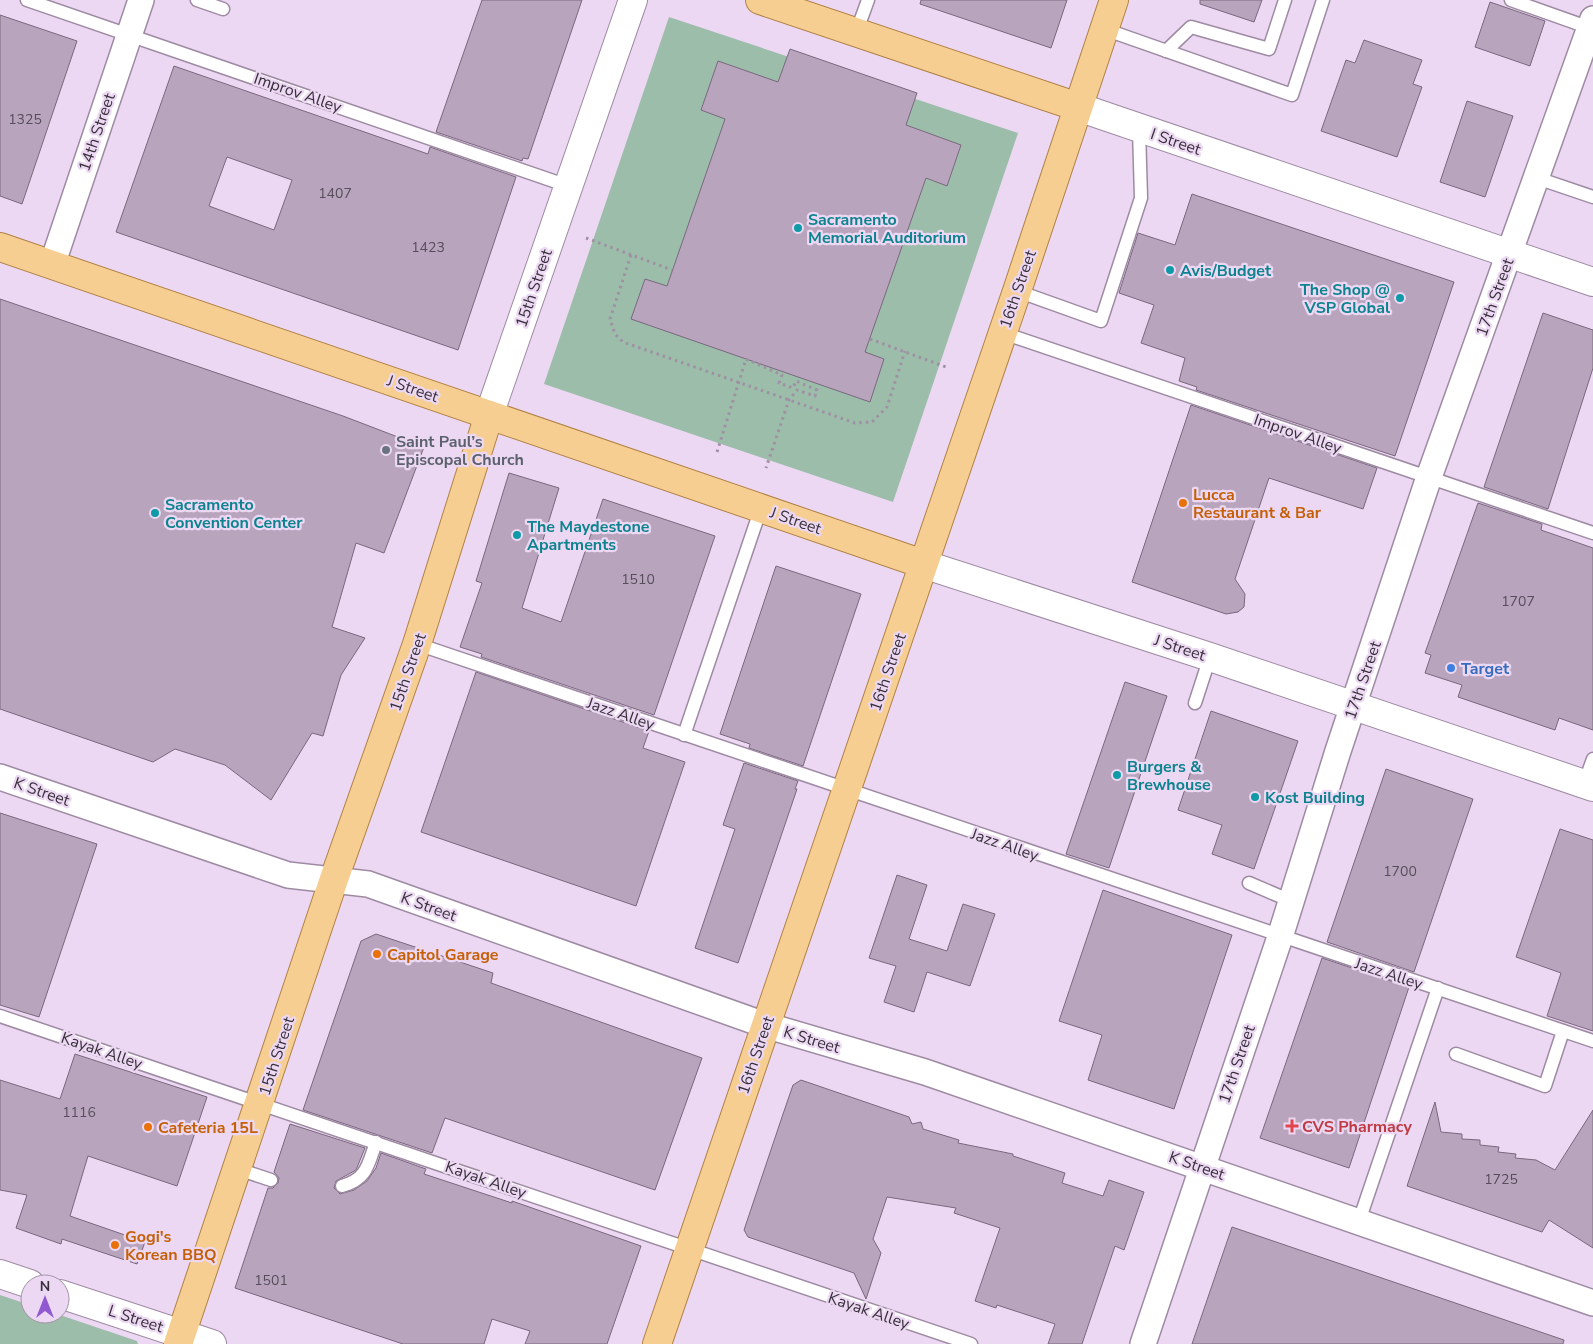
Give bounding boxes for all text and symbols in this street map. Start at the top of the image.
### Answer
street label: Improv Alley [251,68,345,119]
street label: 14th Street [73,90,121,175]
house number: 1325 [8,110,42,129]
street label: I Street [1148,123,1204,161]
house number: 1407 [318,184,352,203]
place label: Sacramento Memorial Auditorium [808,209,966,249]
marker: Sacramento Memorial Auditorium [792,222,804,234]
house number: 1423 [411,238,445,257]
street label: 15th Street [510,246,558,331]
street label: 16th Street [994,247,1042,332]
street label: 17th Street [1471,255,1519,339]
place label: Avis/Budget [1180,260,1272,282]
marker: Avis/Budget [1164,264,1176,276]
place label: The Shop @ VSP Global [1300,279,1390,319]
marker: The Shop @ VSP Global [1394,292,1406,304]
street label: J Street [383,370,442,408]
street label: Improv Alley [1251,409,1345,460]
place label: Saint Paul’s Episcopal Church [396,431,524,471]
marker: Saint Paul’s Episcopal Church [380,444,392,456]
place label: Lucca Restaurant & Bar [1193,484,1322,524]
place label: Sacramento Convention Center [165,494,303,534]
marker: Lucca Restaurant & Bar [1177,497,1189,509]
street label: J Street [766,502,825,540]
marker: Sacramento Convention Center [149,507,161,519]
place label: The Maydestone Apartments [527,516,650,556]
marker: The Maydestone Apartments [511,529,523,541]
house number: 1510 [621,570,655,589]
house number: 1707 [1501,592,1535,611]
street label: J Street [1150,629,1209,667]
street label: 15th Street [384,630,432,715]
street label: 16th Street [864,630,912,715]
street label: 17th Street [1339,638,1387,723]
place label: Target [1461,658,1510,680]
marker: Target [1445,662,1457,674]
street label: Jazz Alley [583,692,658,736]
place label: Burgers & Brewhouse [1127,756,1211,796]
marker: Burgers & Brewhouse [1111,769,1123,781]
street label: K Street [11,772,73,812]
place label: Kost Building [1265,787,1365,809]
marker: Kost Building [1249,791,1261,803]
street label: Jazz Alley [967,823,1042,867]
house number: 1700 [1383,862,1417,881]
street label: K Street [398,887,460,927]
place label: Capitol Garage [387,944,499,966]
marker: Capitol Garage [371,948,383,960]
street label: Jazz Alley [1351,952,1426,996]
street label: 16th Street [732,1013,780,1098]
street label: 15th Street [254,1014,300,1099]
street label: K Street [781,1021,843,1059]
street label: 17th Street [1213,1022,1261,1107]
street label: Kayak Alley [58,1027,146,1075]
house number: 1116 [62,1103,96,1122]
place label: CVS Pharmacy [1302,1116,1412,1138]
place label: Cafeteria 15L [158,1117,258,1139]
marker: CVS Pharmacy [1286,1120,1298,1132]
marker: Cafeteria 15L [142,1121,154,1133]
street label: K Street [1166,1146,1228,1186]
street label: Kayak Alley [442,1156,530,1204]
house number: 1725 [1484,1170,1518,1189]
place label: Gogi's Korean BBQ [125,1226,216,1266]
marker: Gogi's Korean BBQ [109,1239,121,1251]
house number: 1501 [254,1271,288,1290]
north arrow [20,1274,70,1324]
text: N [40,1277,50,1296]
street label: Kayak Alley [825,1287,913,1335]
street label: L Street [105,1300,166,1338]

